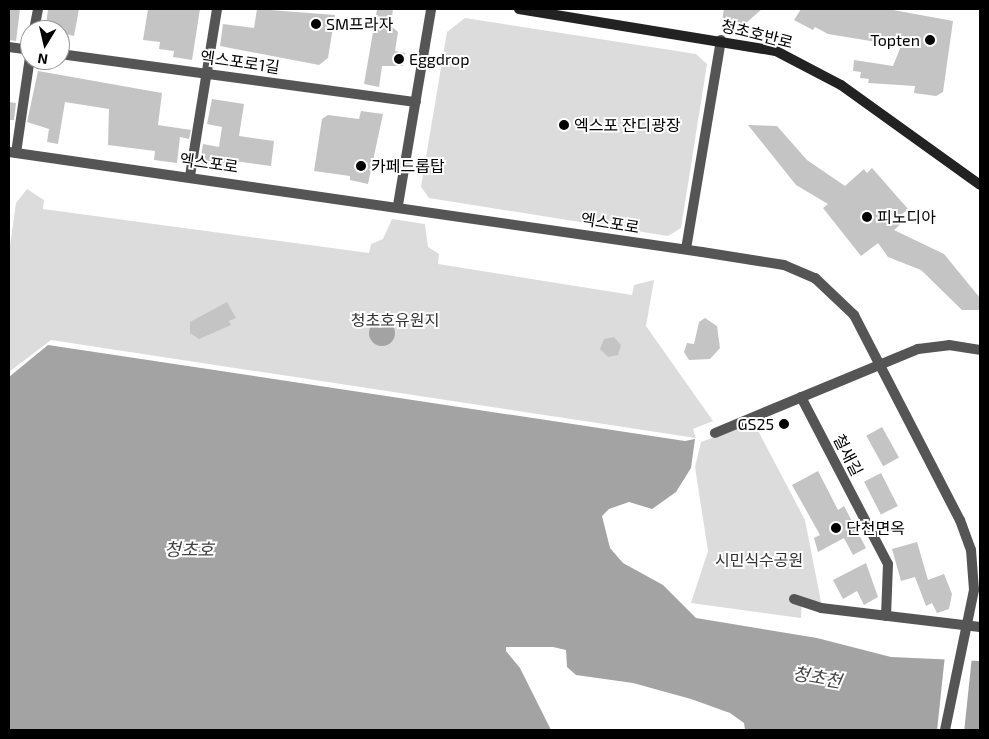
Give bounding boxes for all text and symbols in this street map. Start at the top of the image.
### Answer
place label: SM프라자 [326,14,393,34]
street label: 청초호반로 [719,16,795,52]
marker: SM프라자 [310,18,322,30]
north arrow [20,20,70,70]
place label: Topten [870,30,920,50]
marker: Topten [924,34,936,46]
street label: 엑스포로1길 [199,47,281,77]
place label: Eggdrop [409,49,469,69]
text: N [36,50,49,69]
marker: Eggdrop [393,53,405,65]
place label: 엑스포 잔디광장 [574,115,681,135]
marker: 엑스포 잔디광장 [558,119,570,131]
street label: 엑스포로 [179,149,239,177]
place label: 카페드롭탑 [371,156,445,176]
marker: 카페드롭탑 [355,160,367,172]
place label: 피노디아 [877,207,936,227]
street label: 엑스포로 [579,209,641,237]
marker: 피노디아 [861,211,873,223]
park label: 청초호유원지 [351,310,439,330]
place label: GS25 [737,414,774,434]
marker: GS25 [778,418,790,430]
street label: 철새길 [829,431,867,479]
place label: 단천면옥 [846,518,905,538]
marker: 단천면옥 [830,522,842,534]
water label: 청초호 [164,538,214,560]
park label: 시민식수공원 [715,550,803,570]
water label: 청초천 [791,662,843,692]

